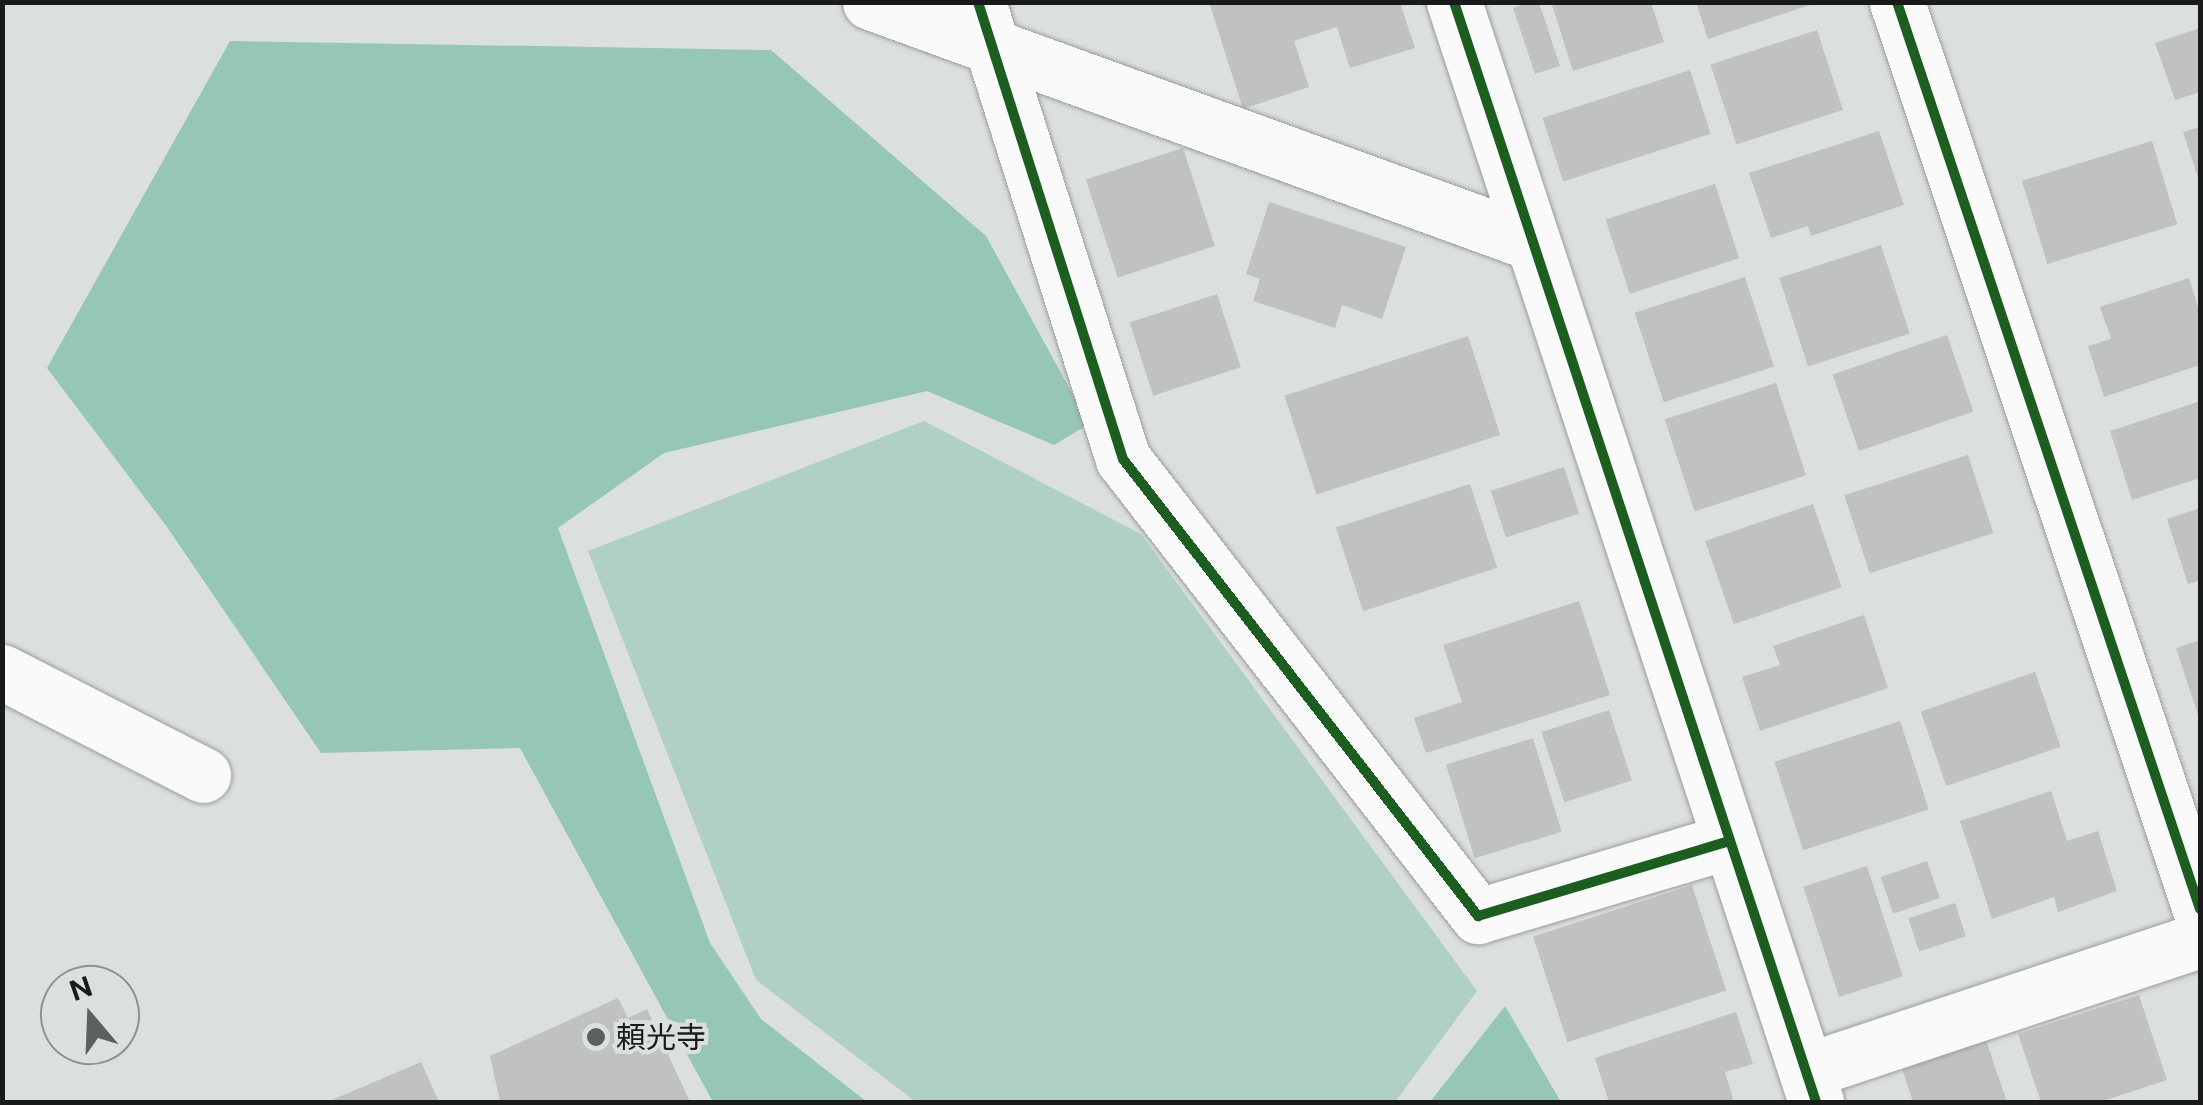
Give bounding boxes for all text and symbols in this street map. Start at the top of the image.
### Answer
north arrow [40,965,140,1065]
text: N [65,969,96,1007]
place label: 頼光寺 [616,1019,706,1055]
marker: 頼光寺 [585,1026,607,1048]

